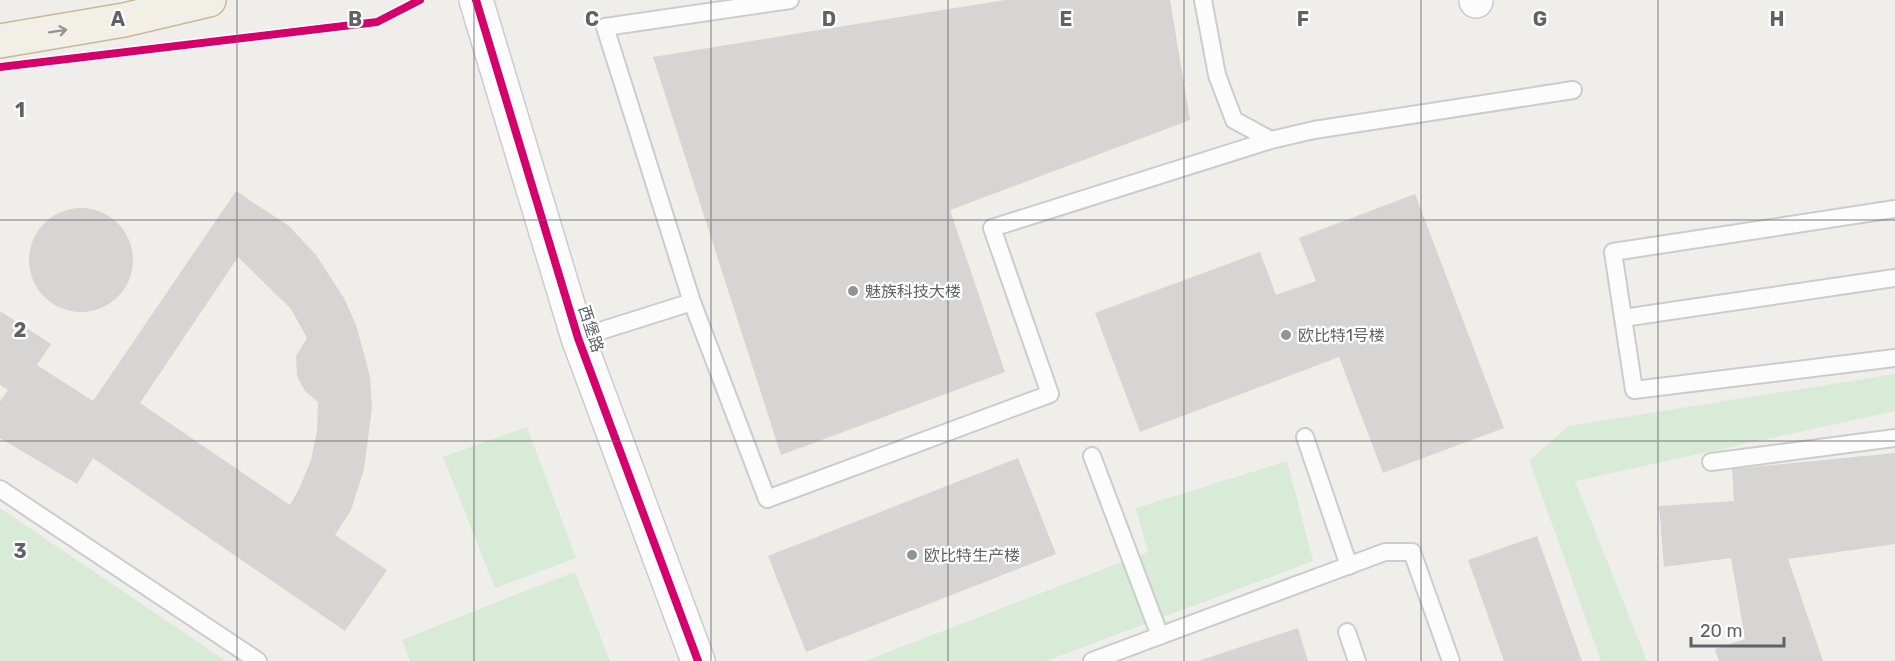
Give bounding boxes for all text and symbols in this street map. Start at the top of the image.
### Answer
text: A [111,7,126,31]
text: B [348,7,362,31]
text: C [585,7,599,31]
text: D [822,7,836,31]
text: E [1060,7,1072,31]
text: F [1297,7,1309,31]
text: G [1533,7,1547,31]
text: H [1770,7,1784,31]
one-way arrow [47,25,67,36]
text: 1 [15,98,25,122]
place label: 魅族科技大楼 [865,282,961,301]
marker: 魅族科技大楼 [846,284,860,298]
street label: 西堡路 [575,303,607,355]
text: 2 [14,318,27,342]
place label: 欧比特1号楼 [1298,326,1385,345]
marker: 欧比特1号楼 [1279,328,1293,342]
text: 3 [13,539,27,563]
place label: 欧比特生产楼 [924,546,1020,565]
marker: 欧比特生产楼 [905,548,919,562]
scale bar [1691,610,1784,648]
text: 20 m [1700,620,1742,642]

